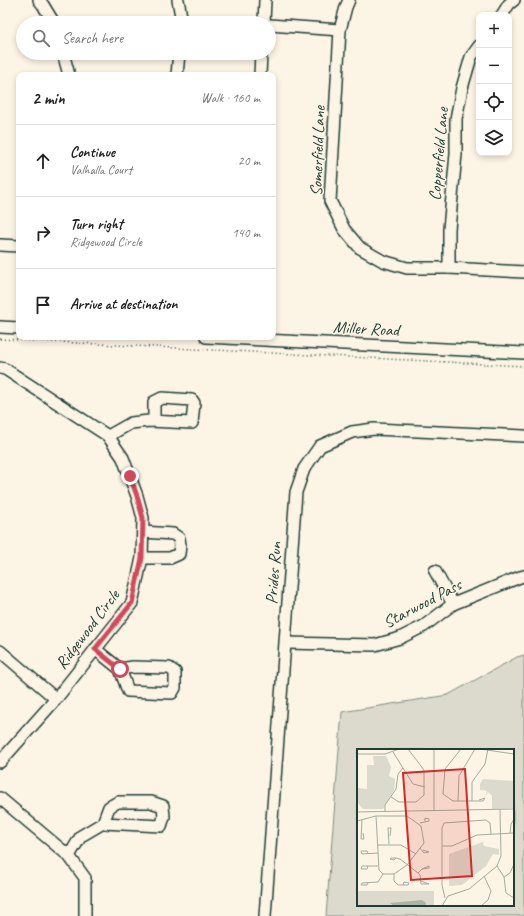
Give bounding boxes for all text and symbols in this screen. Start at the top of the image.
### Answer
map controls [476,12,512,156]
button: + [476,12,512,48]
search box [16,16,276,60]
icon: search [30,27,52,49]
text: Search here [62,29,123,48]
button: − [476,48,512,84]
button: locate [476,84,512,120]
text: 2 min [32,88,65,109]
text: Walk · 160 m [201,90,260,106]
street label: Somerfield Lane [305,104,330,196]
street label: Copperfield Lane [424,105,453,201]
button: layers [476,120,512,156]
text: Continue [70,143,115,162]
icon: ahead [32,150,54,172]
text: 20 m [238,153,260,169]
text: Valhalla Court [70,162,132,178]
text: Turn right [70,215,123,234]
icon: right [32,222,54,244]
text: 140 m [232,225,260,241]
text: Ridgewood Circle [70,234,142,250]
icon: arrive [32,294,54,316]
text: Arrive at destination [70,295,177,314]
street label: Miller Road [332,316,402,341]
route end [121,467,139,485]
street label: Prides Run [261,540,286,605]
street label: Starwood Pass [380,573,467,633]
street label: Ridgewood Circle [51,584,125,673]
route start [111,660,129,678]
inset map [357,749,514,906]

